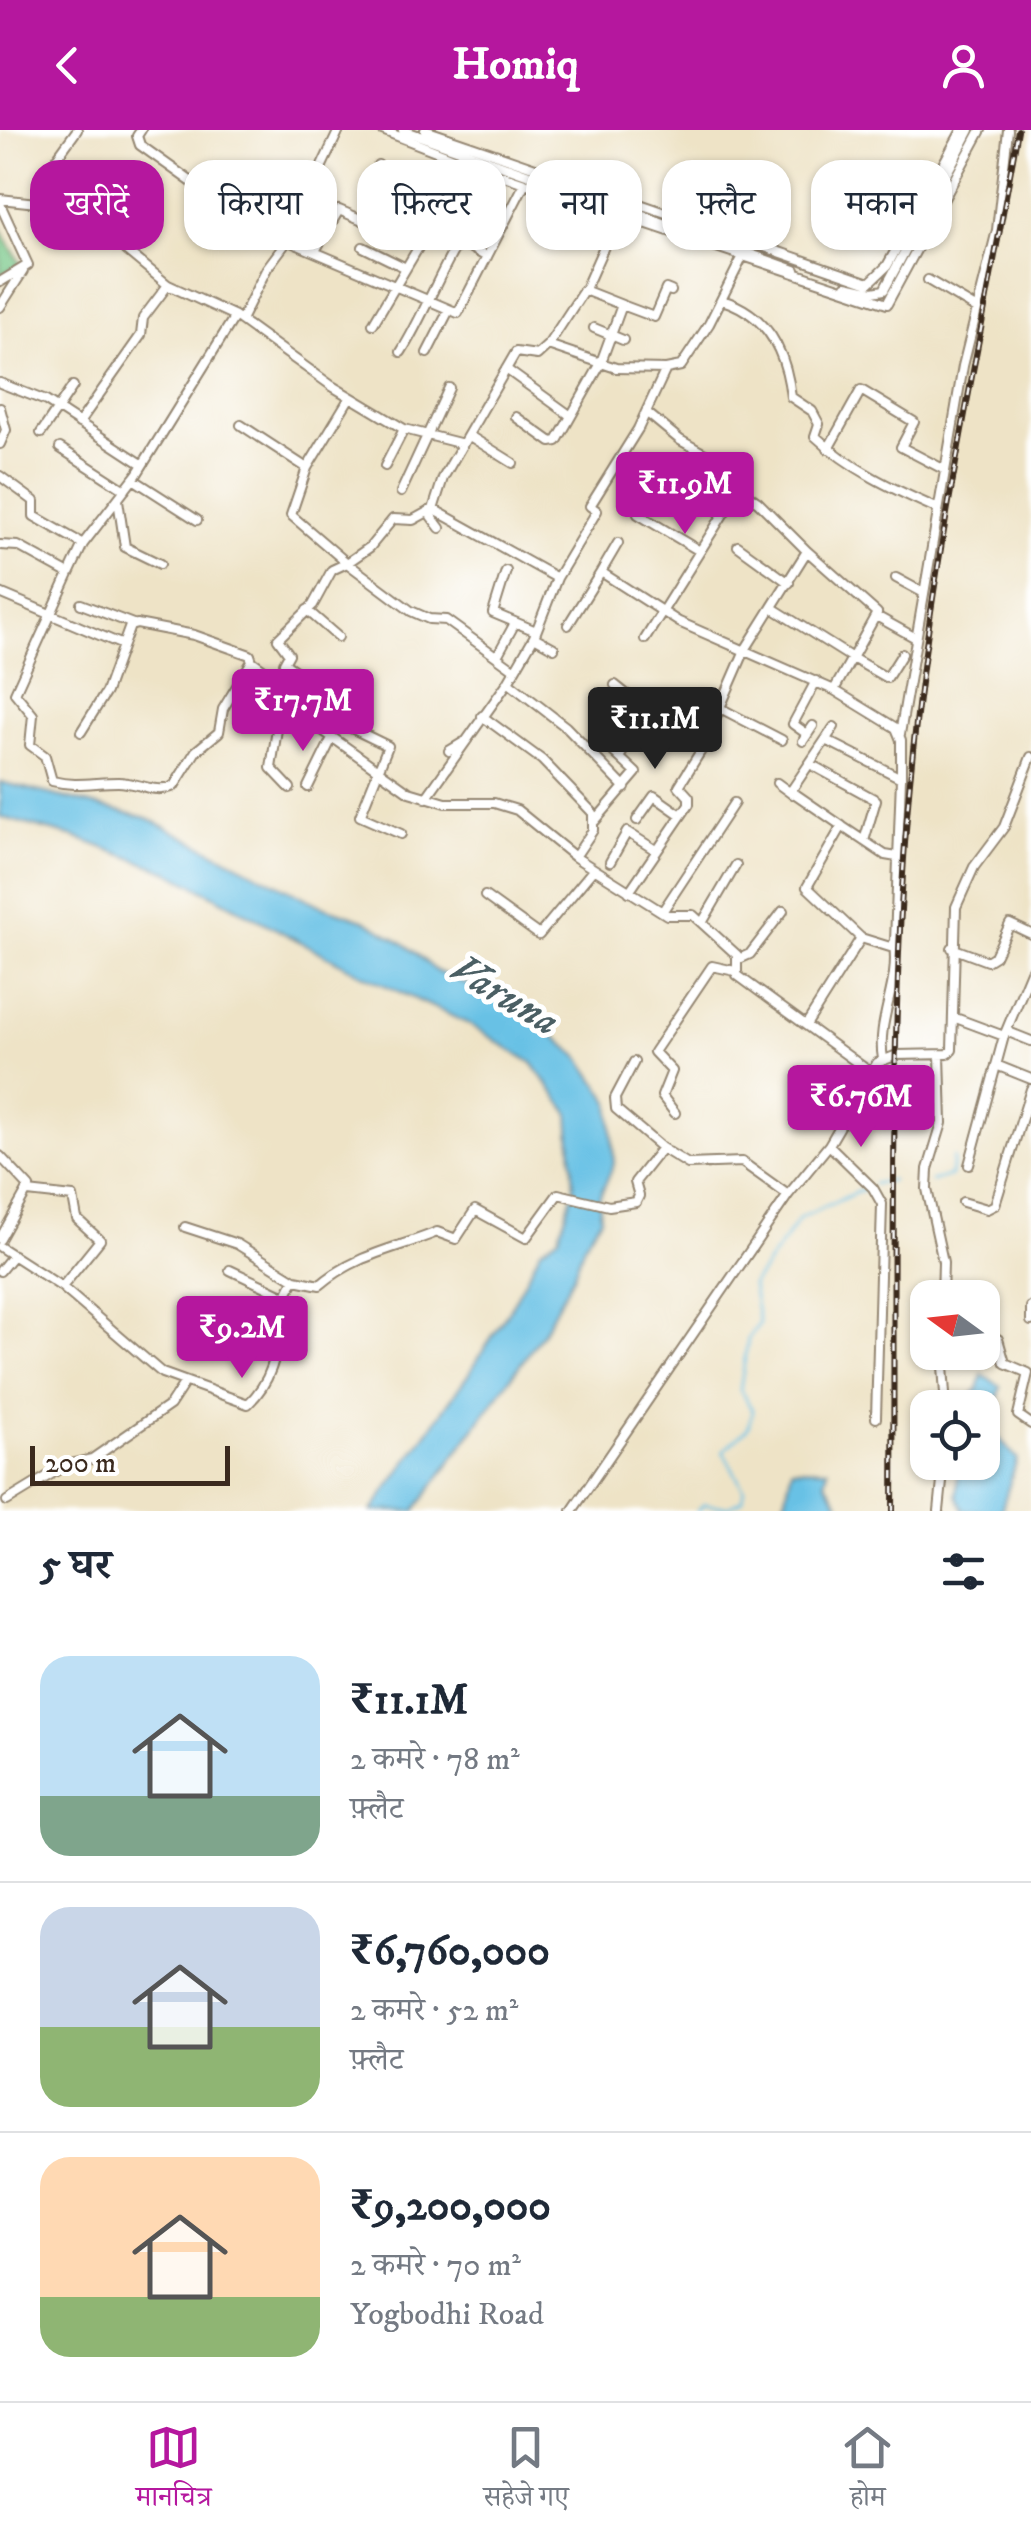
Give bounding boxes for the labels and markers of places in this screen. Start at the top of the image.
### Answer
pin: ₹11.9M [604,452,766,537]
pin: ₹17.7M [222,669,384,754]
pin: ₹11.1M [574,687,736,772]
pin: ₹6.76M [780,1065,942,1150]
pin: ₹9.2M [172,1296,312,1381]

